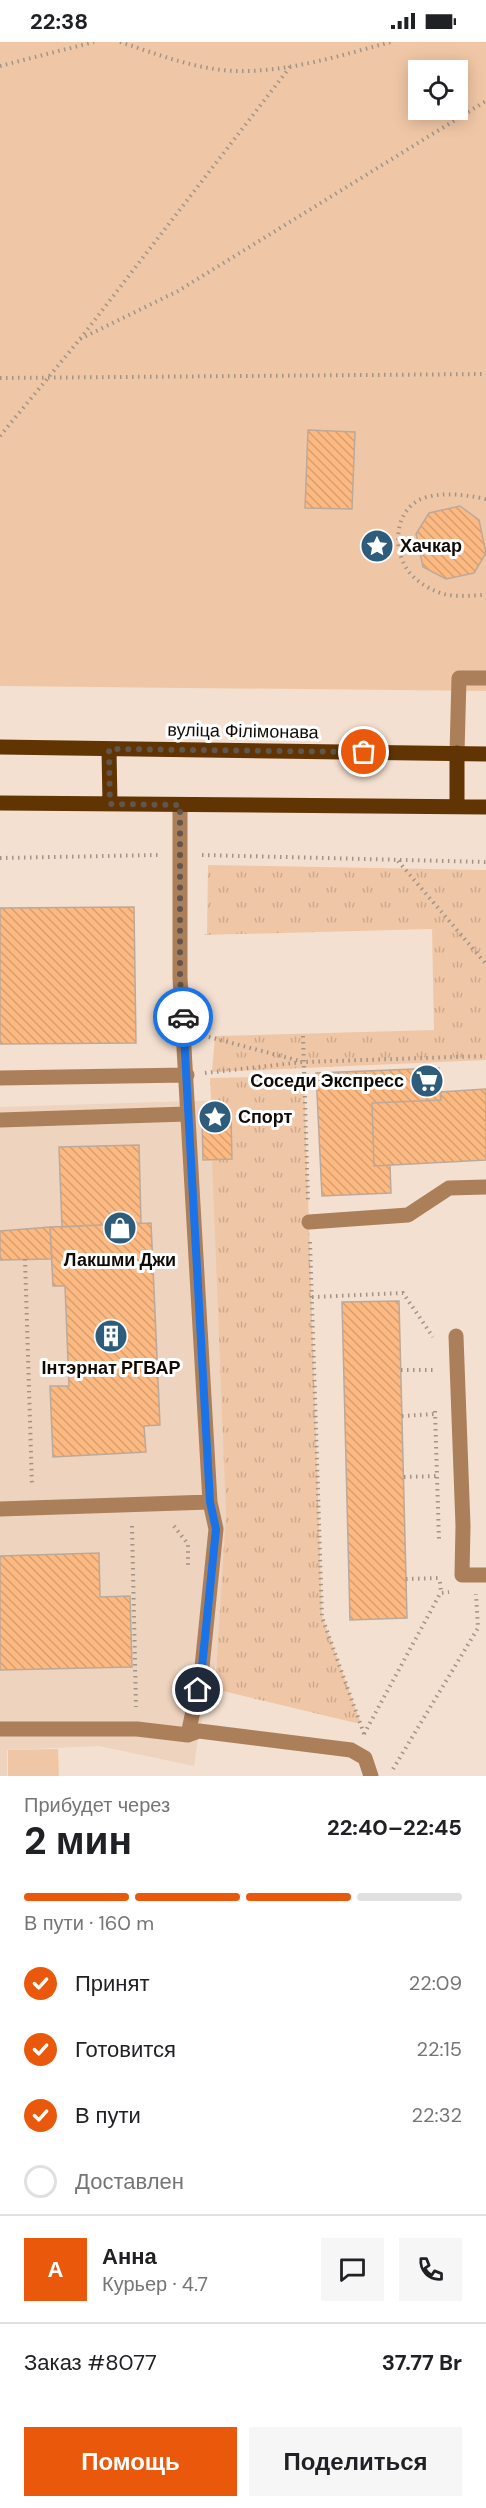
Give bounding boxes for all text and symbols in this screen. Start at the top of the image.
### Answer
text: 22:38 [30,7,88,36]
map controls [408,60,468,120]
button: locate [408,60,468,120]
place icon: Хачкар [359,528,395,564]
place label: Хачкар [400,534,462,558]
street label: вуліца Філімонава [167,718,320,744]
pin [338,726,389,777]
icon: bag [347,735,380,768]
courier [153,987,213,1047]
icon: car [167,1001,200,1034]
supermarket icon: Соседи Экспресс [409,1063,445,1099]
place label: Соседи Экспресс [250,1069,404,1093]
place icon: Спорт [197,1099,233,1135]
place label: Спорт [238,1105,293,1129]
shop icon: Лакшми Джи [102,1210,138,1246]
place label: Лакшми Джи [64,1248,176,1272]
building icon: Інтэрнат РГВАР [93,1318,129,1354]
place label: Інтэрнат РГВАР [42,1356,180,1380]
pin [172,1664,223,1715]
icon: home [181,1673,214,1706]
text: Прибудет через [24,1792,170,1818]
text: 22:40–22:45 [327,1813,462,1842]
text: 2 мин [24,1815,132,1866]
text: В пути · 160 m [24,1910,154,1936]
icon: check [24,1967,57,2000]
text: Принят [75,1969,149,1998]
text: 22:09 [409,1970,462,1996]
icon: check [24,2033,57,2066]
text: Готовится [75,2035,176,2064]
text: 22:15 [416,2036,462,2062]
icon: check [24,2099,57,2132]
text: В пути [75,2101,141,2130]
text: 22:32 [412,2102,462,2128]
text: Доставлен [75,2167,184,2196]
button: chat [321,2238,384,2301]
button: phone [399,2238,462,2301]
text: Анна [102,2242,157,2271]
text: А [48,2255,63,2284]
text: Курьер · 4.7 [102,2271,208,2297]
text: Заказ #8077 [24,2348,157,2377]
text: 37.77 Br [382,2348,462,2377]
button: Помощь [24,2427,237,2496]
button: Поделиться [249,2427,462,2496]

